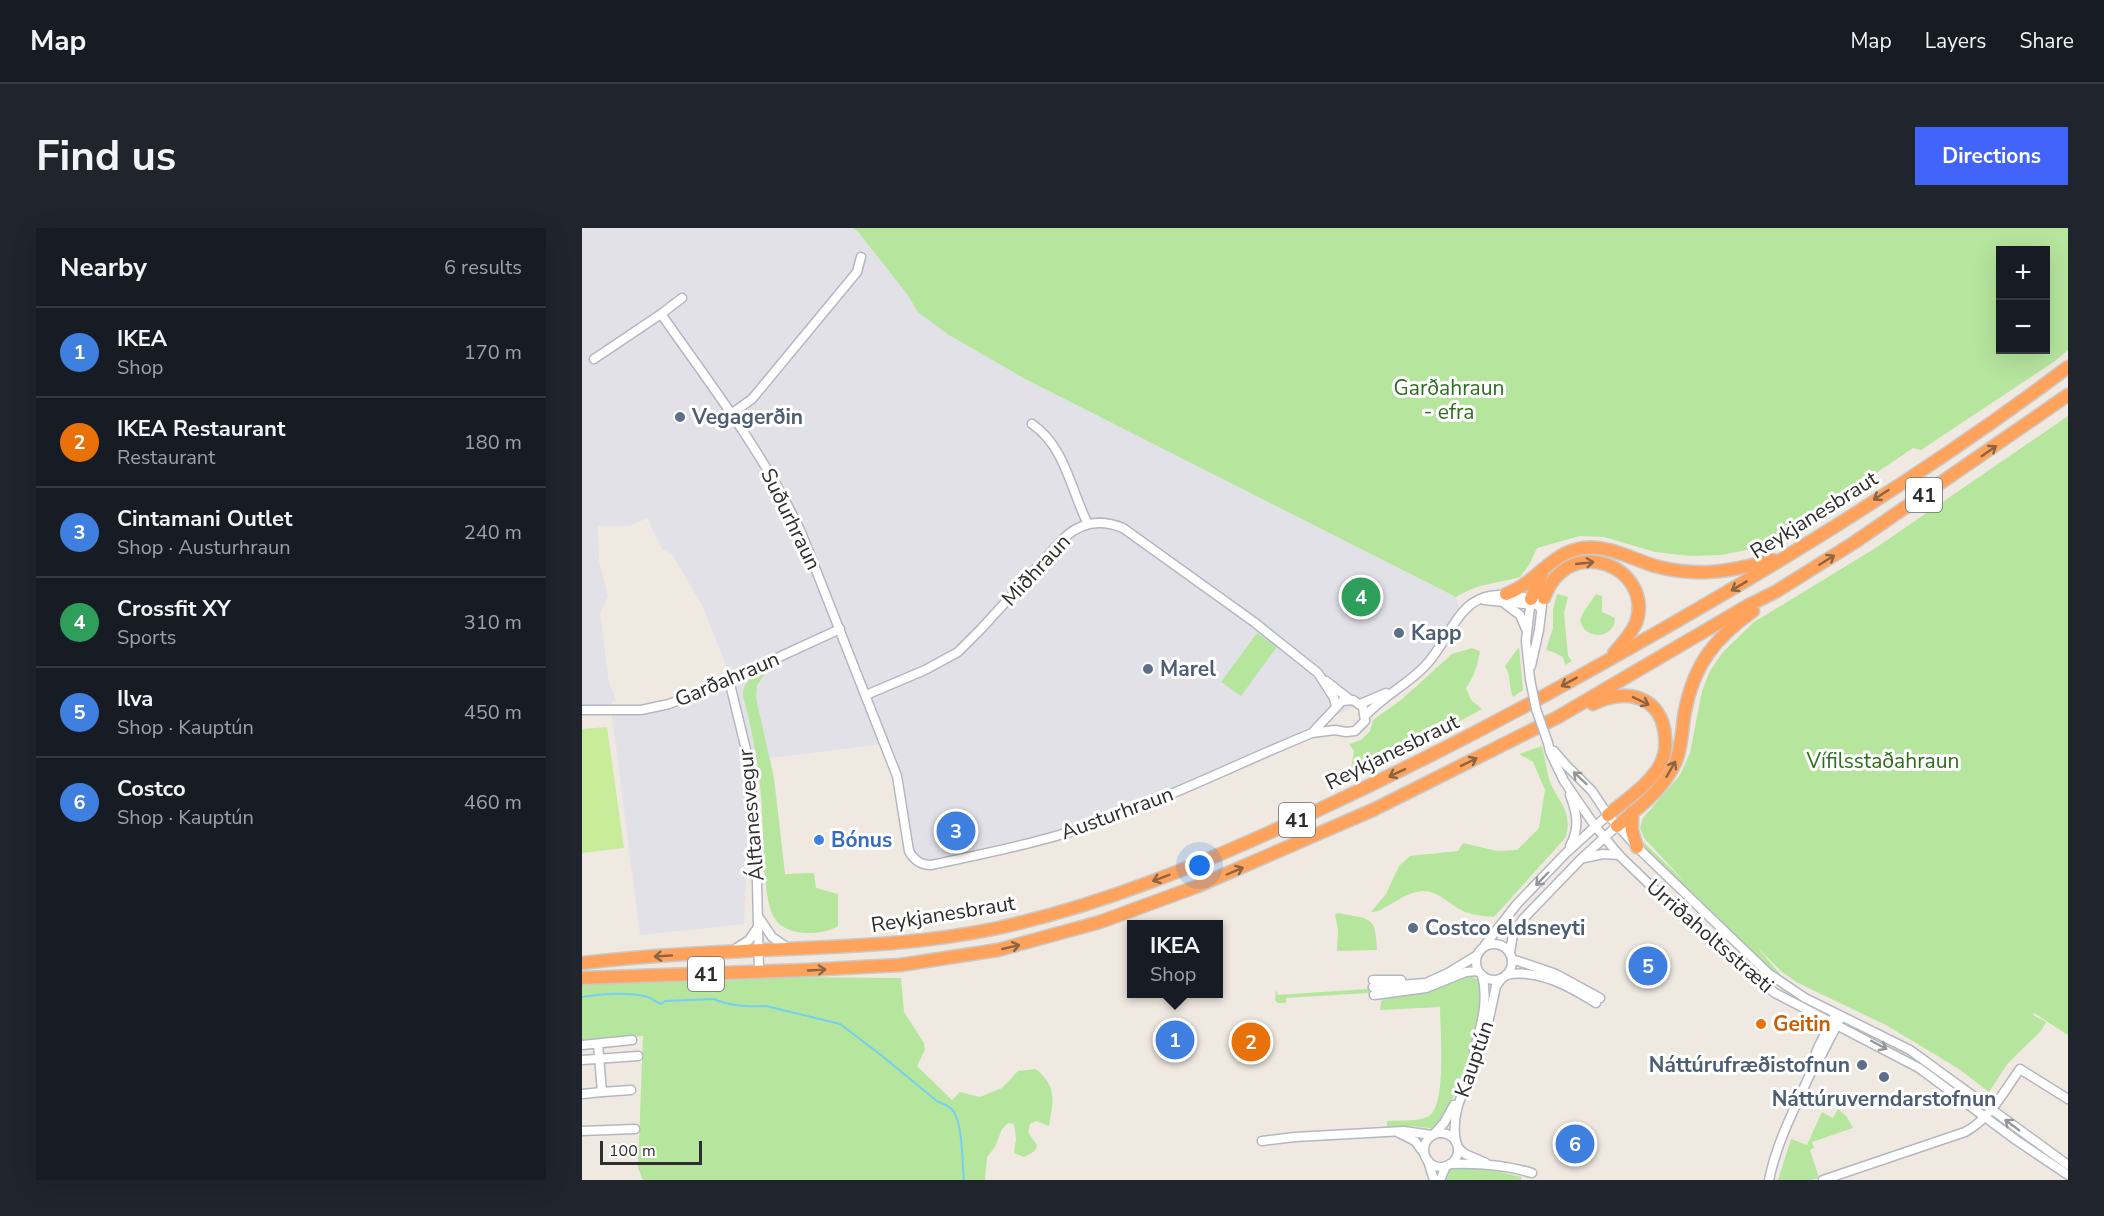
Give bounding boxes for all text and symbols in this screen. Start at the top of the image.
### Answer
text: Map [30,22,86,60]
text: Map [1850,27,1892,55]
text: Layers [1925,27,1986,55]
text: Share [2019,27,2074,55]
button: Directions [1915,127,2068,185]
text: Find us [36,128,176,185]
map controls [1996,246,2050,354]
button: + [1996,246,2050,300]
text: Nearby [60,250,147,285]
text: 6 results [444,254,522,281]
button: − [1996,300,2050,354]
text: IKEA [117,324,167,354]
text: 1 [74,339,86,366]
text: 170 m [464,339,522,366]
text: Shop [117,354,163,381]
park label: Garðahraun - efra [1394,374,1504,426]
place label: Vegagerðin [691,403,803,431]
marker: Vegagerðin [673,410,687,424]
text: IKEA Restaurant [117,414,285,444]
text: 2 [74,429,86,456]
text: 180 m [464,429,522,456]
text: Restaurant [117,444,215,471]
one-way arrow [1980,445,1996,457]
street label: Suðurhraun [754,463,828,575]
street label: Reykjanesbraut [1745,464,1884,565]
road number: 41 [1906,478,1942,512]
one-way arrow [1873,489,1890,502]
text: Cintamani Outlet [117,504,292,534]
text: 3 [74,519,86,546]
text: 240 m [464,519,522,546]
street label: Miðhraun [995,528,1077,612]
text: Shop · Austurhraun [117,534,291,561]
one-way arrow [1818,553,1835,565]
one-way arrow [1574,557,1594,568]
pin: 4 [1342,574,1380,620]
one-way arrow [1731,580,1748,592]
text: Crossfit XY [117,594,231,624]
text: 4 [74,609,86,636]
text: 310 m [464,609,522,636]
place label: Kapp [1411,619,1462,647]
text: Sports [117,624,176,651]
marker: Kapp [1392,626,1406,640]
street label: Garðahraun [671,644,783,714]
place label: Marel [1160,655,1216,683]
marker: Marel [1141,662,1155,676]
one-way arrow [1561,676,1578,688]
text: Ilva [117,684,153,714]
one-way arrow [1632,695,1650,707]
text: 5 [74,699,86,726]
text: 450 m [464,699,522,726]
street label: Reykjanesbraut [1321,707,1464,796]
text: Shop · Kauptún [117,714,254,741]
street label: Álftanesvegur [731,747,771,882]
park label: Vífilsstaðahraun [1806,747,1959,775]
one-way arrow [1459,756,1477,768]
one-way arrow [1665,761,1677,778]
one-way arrow [1389,768,1407,780]
one-way arrow [1573,771,1588,785]
text: Costco [117,774,186,804]
street label: Austurhraun [1057,780,1177,846]
text: 6 [74,789,86,816]
text: 460 m [464,789,522,816]
road number: 41 [1279,803,1315,837]
text: Shop · Kauptún [117,804,254,831]
pin: 3 [936,808,976,854]
place label: Bónus [831,826,892,854]
marker: Bónus [812,833,826,847]
your location [1185,851,1214,880]
one-way arrow [1225,865,1244,876]
one-way arrow [1534,871,1549,886]
one-way arrow [1152,873,1171,884]
street label: Urriðaholtsstræti [1640,873,1780,999]
street label: Reykjanesbraut [869,889,1018,939]
place label: Costco eldsneyti [1425,914,1585,942]
popup [1127,920,1223,998]
marker: Costco eldsneyti [1406,921,1420,935]
text: IKEA [1150,931,1200,961]
one-way arrow [1001,940,1020,952]
pin: 5 [1628,944,1668,988]
one-way arrow [654,951,674,962]
road number: 41 [688,957,724,991]
text: Shop [1150,961,1196,988]
one-way arrow [807,964,827,976]
place label: Geitin [1773,1010,1831,1038]
street label: Kauptún [1448,1017,1500,1101]
marker: Geitin [1754,1017,1768,1031]
pin: 1 [1156,1018,1194,1062]
pin: 2 [1232,1020,1270,1064]
one-way arrow [1869,1040,1887,1051]
place label: Náttúrufræðistofnun [1649,1051,1850,1079]
marker: Náttúrufræðistofnun [1855,1058,1869,1072]
marker: Náttúruverndarstofnun [1877,1070,1891,1084]
place label: Náttúruverndarstofnun [1772,1085,1996,1113]
one-way arrow [2005,1119,2021,1132]
pin: 6 [1556,1122,1594,1166]
scale bar [600,1138,702,1166]
text: 100 m [609,1140,656,1162]

